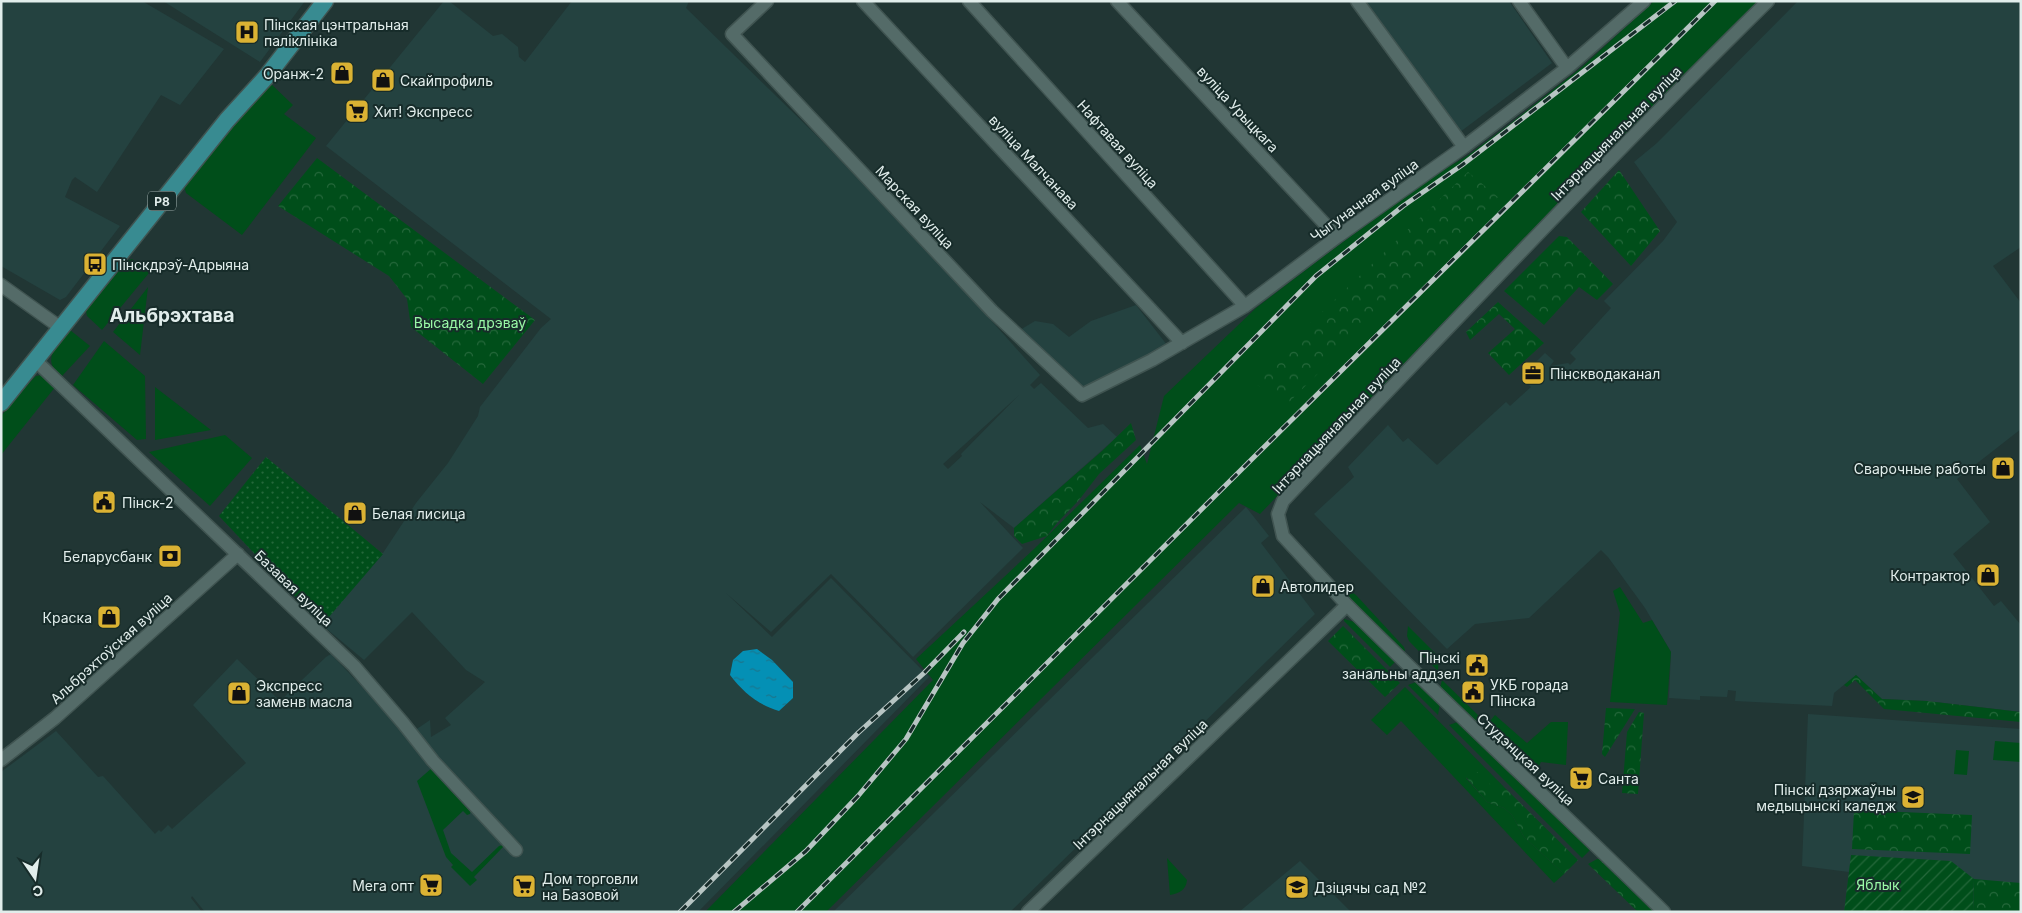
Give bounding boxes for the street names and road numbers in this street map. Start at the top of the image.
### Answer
street label: вуліца Урыцкага [1194,62,1282,156]
street label: Інтэрнацыянальная вуліца [1547,62,1685,204]
street label: Нафтавая вуліца [1074,96,1162,192]
street label: вуліца Малчанава [986,111,1082,213]
street label: Чыгуначная вуліца [1307,155,1421,245]
street label: Марская вуліца [872,162,958,252]
road number: Р8 [148,192,176,210]
street label: Інтэрнацыянальная вуліца [1268,353,1404,497]
street label: Базавая вуліца [251,546,337,630]
street label: Альбрэхтоўская вуліца [47,589,175,707]
street label: Студэнцкая вуліца [1474,709,1578,809]
street label: Інтэрнацыянальная вуліца [1069,715,1211,853]

